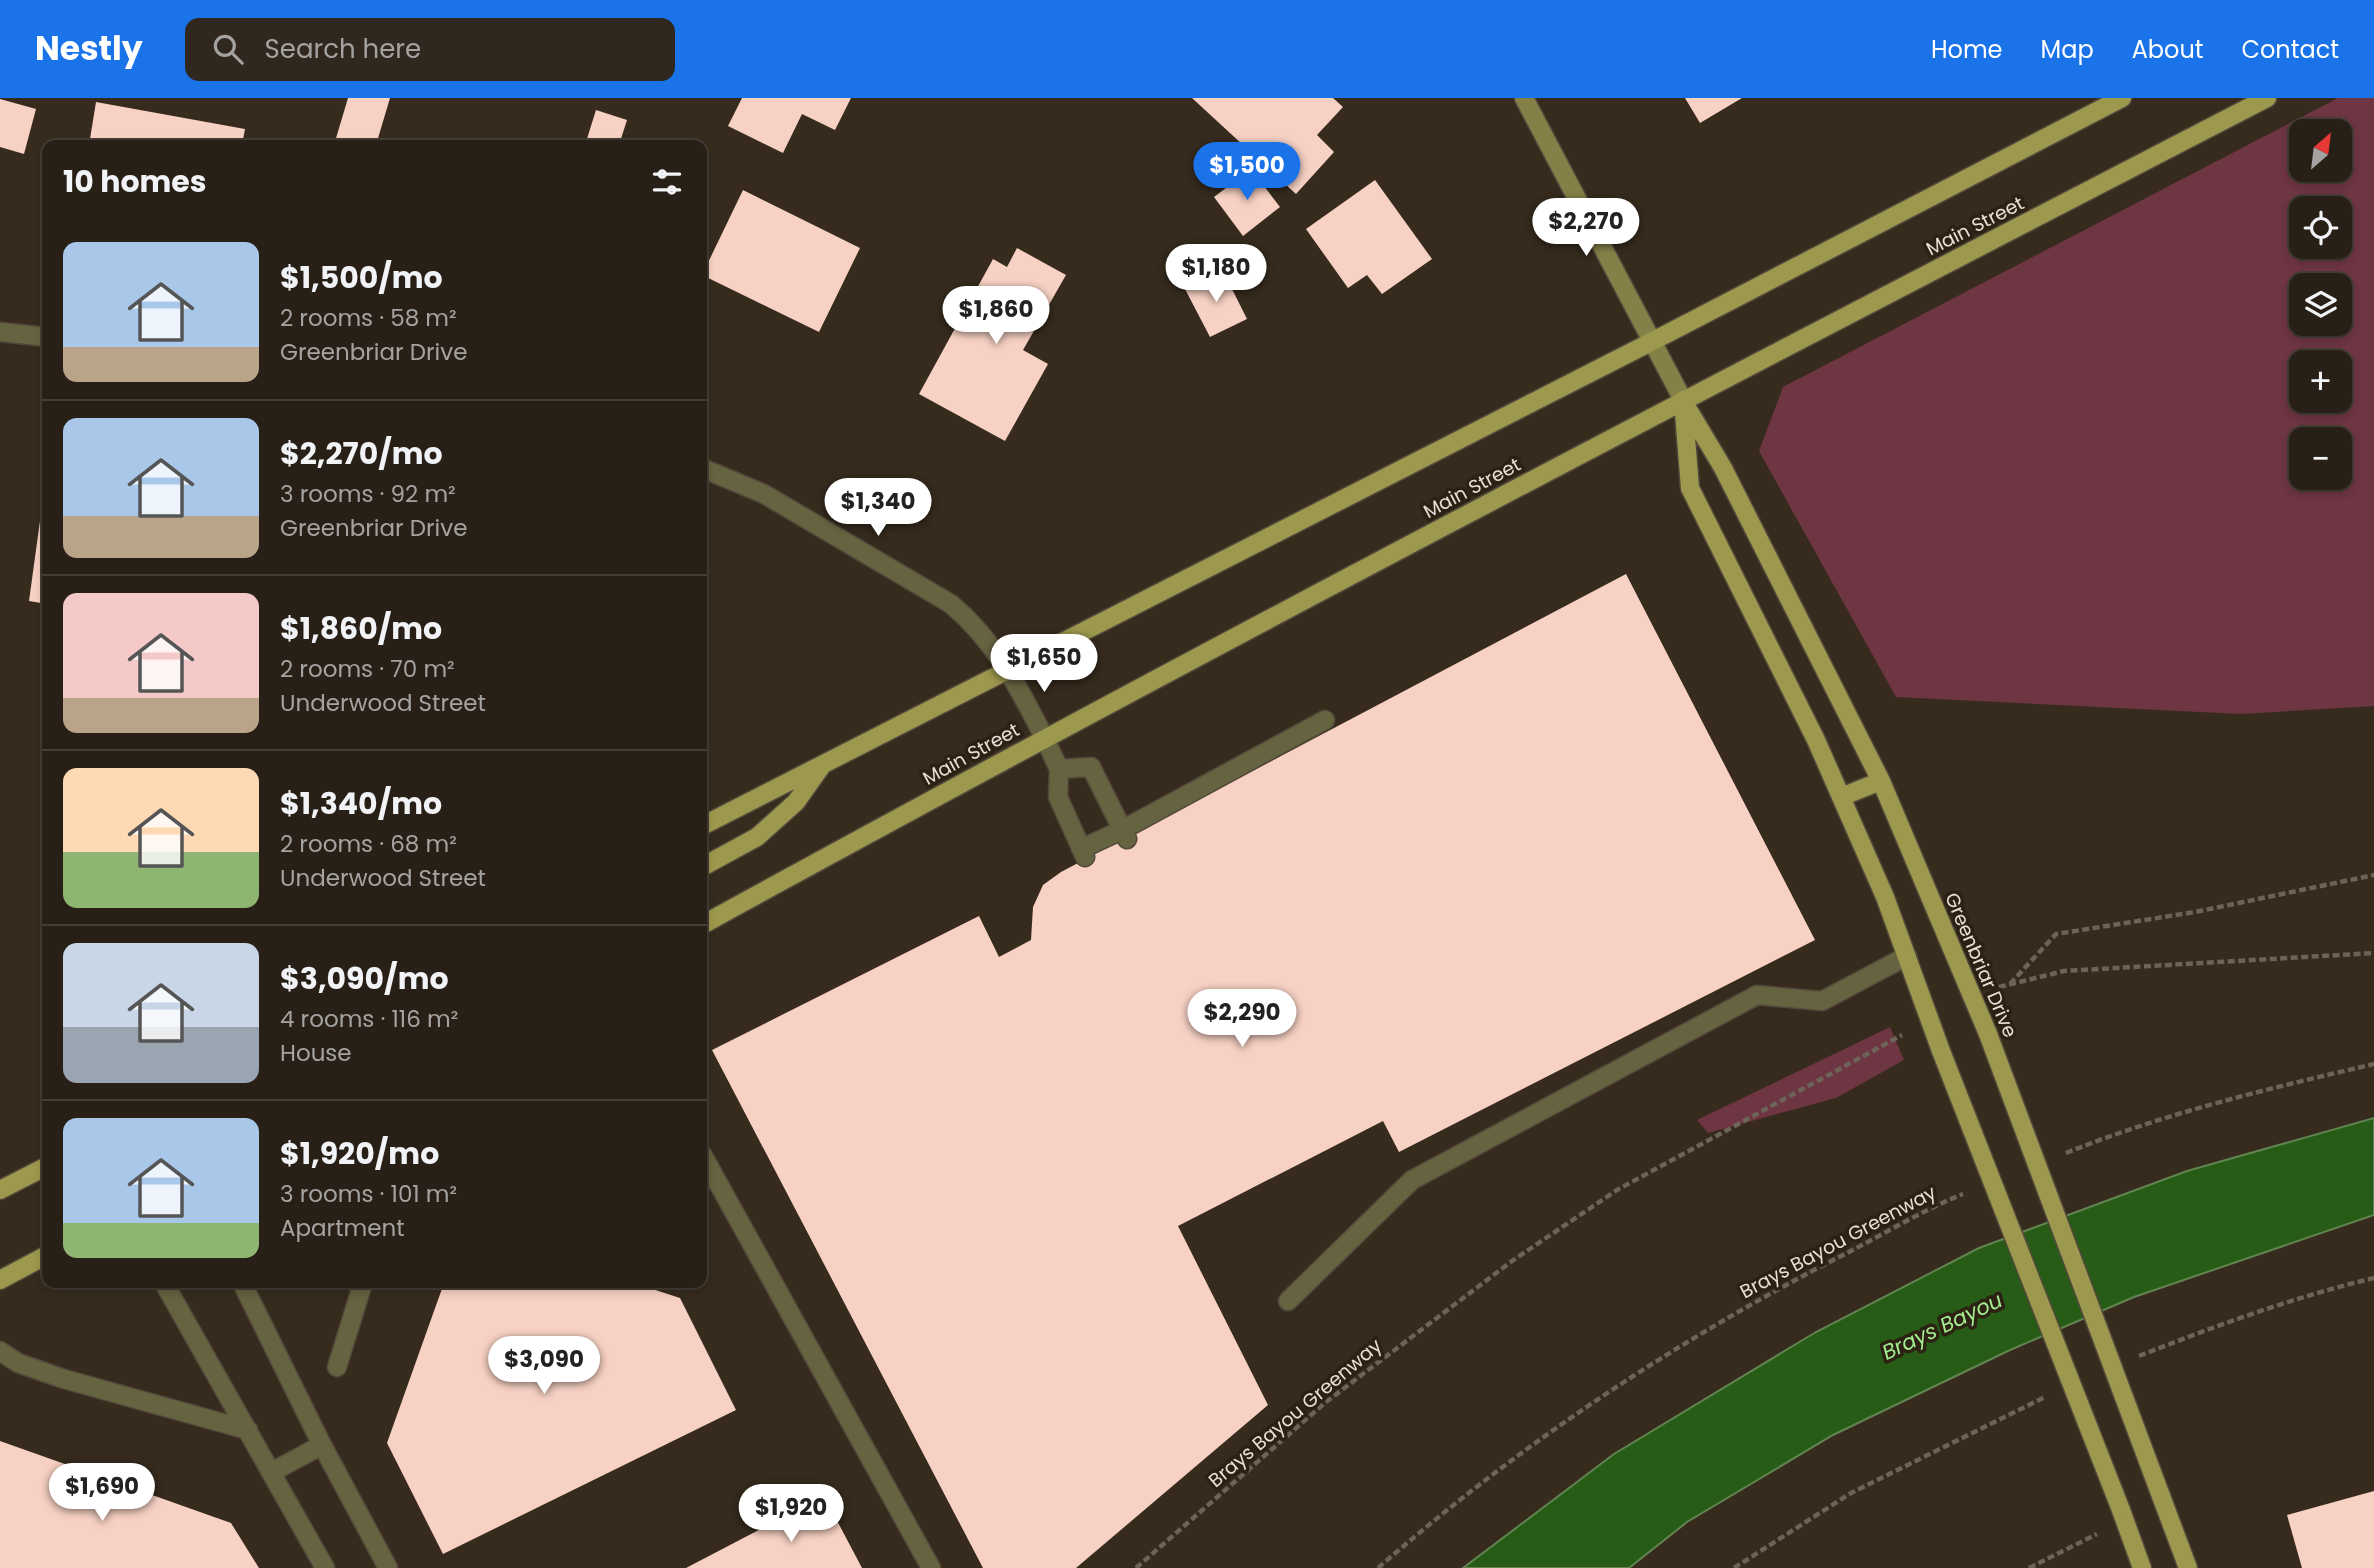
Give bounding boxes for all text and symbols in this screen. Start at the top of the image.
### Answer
search box [185,18,675,81]
text: Nestly [35,25,143,72]
icon: search [209,30,247,68]
text: Search here [265,31,421,67]
text: Home [1931,33,2003,66]
text: Map [2041,33,2094,66]
text: About [2132,33,2203,66]
text: Contact [2241,33,2339,66]
north arrow [2289,119,2352,182]
map controls [2289,119,2352,490]
pin: $1,500 [1190,142,1304,202]
text: $1,500 [1209,149,1285,181]
text: 10 homes [63,160,207,203]
icon: filters [648,163,686,201]
street label: Main Street [1921,190,2029,262]
button: locate [2289,196,2352,259]
pin: $2,270 [1529,198,1643,258]
text: $2,270 [1548,205,1624,237]
pin: $1,180 [1159,244,1273,304]
text: $1,180 [1182,251,1250,283]
text: $1,500/mo [280,256,443,299]
icon: home [119,270,203,354]
button: layers [2289,273,2352,336]
pin: $1,860 [939,286,1053,346]
text: $1,860 [959,293,1033,325]
text: 2 rooms · 58 m² [280,302,457,334]
text: Greenbriar Drive [280,336,467,368]
button: + [2289,350,2352,413]
button: − [2289,427,2352,490]
text: $2,270/mo [280,432,443,475]
icon: home [119,446,203,530]
street label: Main Street [1419,451,1526,525]
text: 3 rooms · 92 m² [280,478,456,510]
pin: $1,340 [821,478,935,538]
text: $1,340 [841,485,915,517]
text: Greenbriar Drive [280,512,467,544]
text: $1,860/mo [280,607,442,650]
icon: home [119,621,203,705]
pin: $1,650 [987,634,1101,694]
text: $1,650 [1007,641,1081,673]
text: 2 rooms · 70 m² [280,653,455,685]
text: Underwood Street [280,687,486,719]
street label: Main Street [918,716,1024,792]
text: $1,340/mo [280,782,442,825]
icon: home [119,796,203,880]
text: 2 rooms · 68 m² [280,828,457,860]
text: Underwood Street [280,862,486,894]
street label: Greenbriar Drive [1938,888,2024,1042]
text: $3,090/mo [280,957,449,1000]
icon: home [119,971,203,1055]
pin: $2,290 [1185,990,1299,1049]
text: $2,290 [1203,996,1281,1028]
text: 4 rooms · 116 m² [280,1003,458,1035]
text: House [280,1037,352,1069]
text: $1,920/mo [280,1132,439,1175]
icon: home [119,1146,203,1230]
text: 3 rooms · 101 m² [280,1178,457,1210]
street label: Brays Bayou Greenway [1735,1179,1941,1305]
text: Apartment [280,1212,405,1244]
water label: Brays Bayou [1877,1285,2007,1367]
street label: Brays Bayou Greenway [1203,1332,1388,1494]
pin: $3,090 [487,1336,601,1396]
text: $3,090 [504,1343,584,1375]
pin: $1,690 [45,1464,159,1523]
text: $1,690 [65,1470,139,1502]
pin: $1,920 [734,1484,848,1544]
text: $1,920 [755,1491,827,1523]

